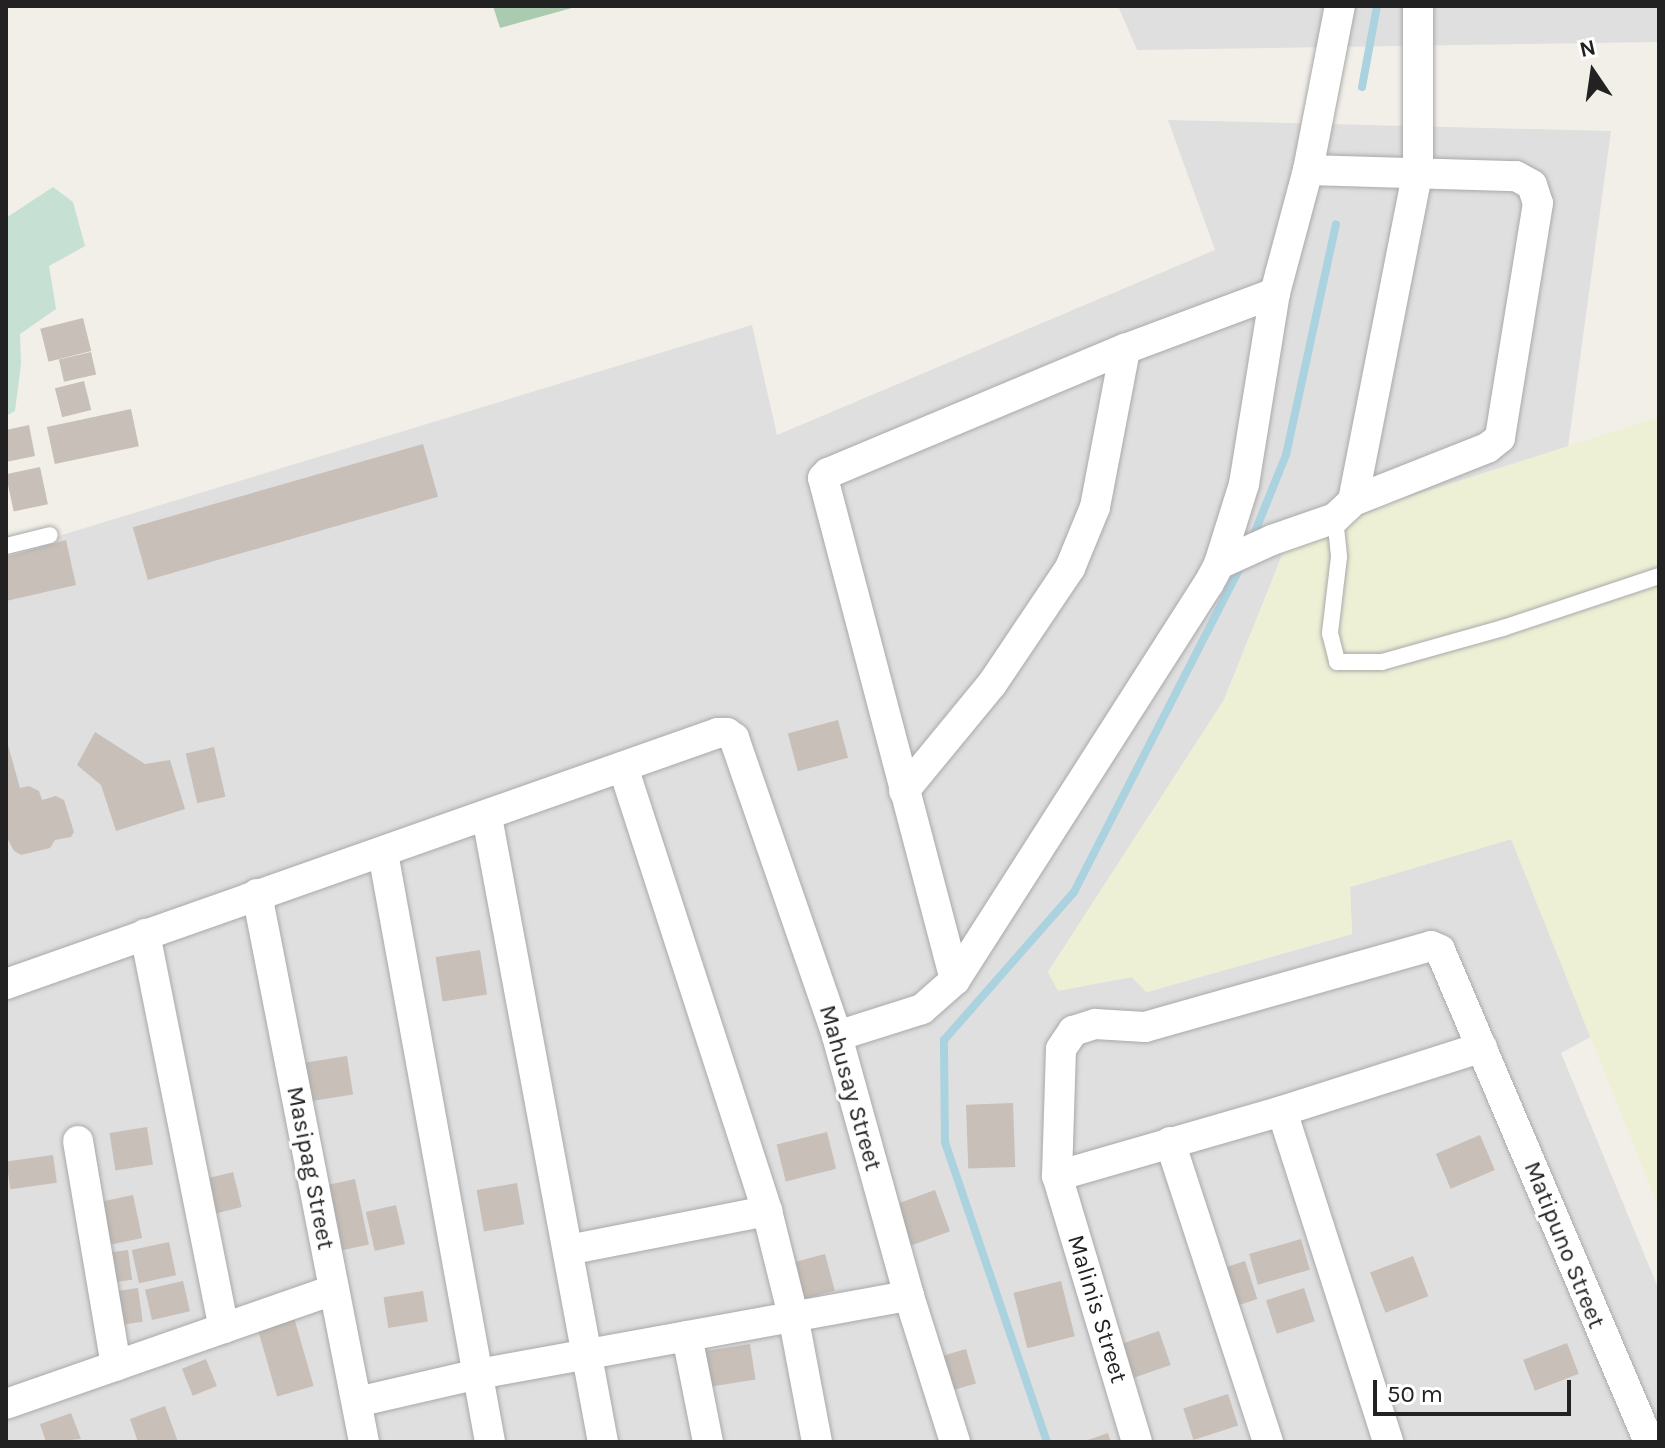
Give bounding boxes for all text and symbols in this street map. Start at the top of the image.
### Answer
north arrow [1553,32,1633,112]
text: N [1577,34,1598,63]
street label: Mahusay Street [813,1002,887,1174]
street label: Masipag Street [280,1084,340,1252]
street label: Matipuno Street [1517,1157,1611,1333]
street label: Malinis Street [1061,1232,1133,1386]
scale bar [1377,1364,1575,1414]
text: 50 m [1387,1380,1443,1408]

